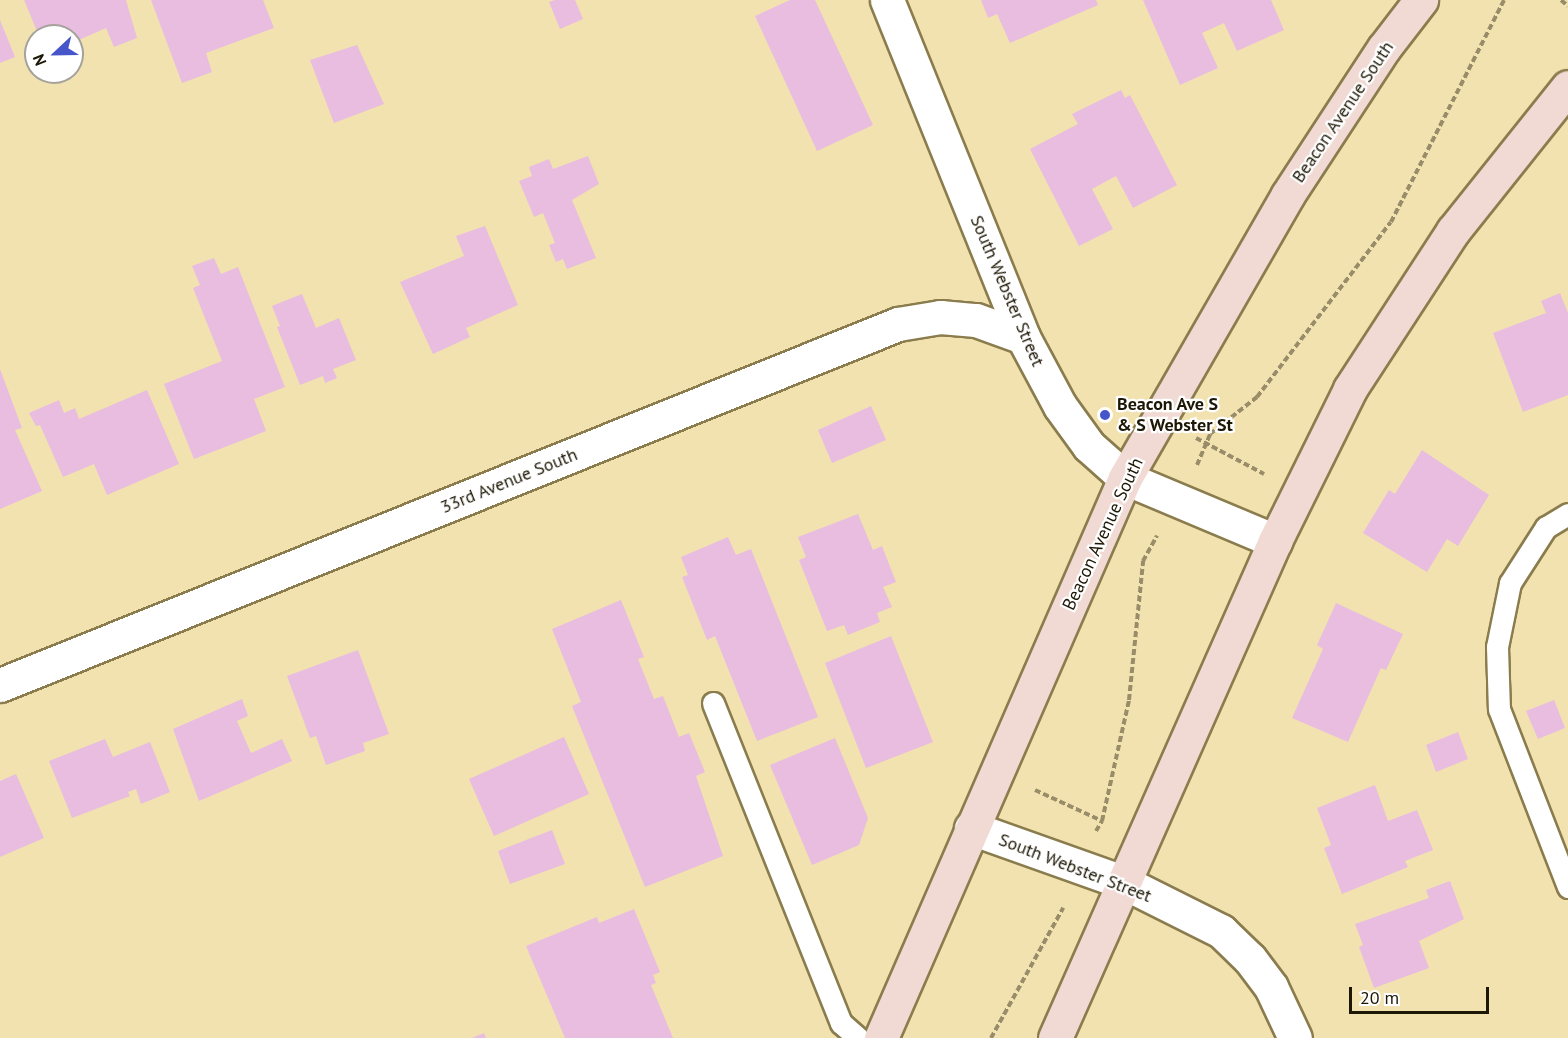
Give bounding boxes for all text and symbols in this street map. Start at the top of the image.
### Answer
north arrow [24,24,84,84]
street label: Beacon Avenue South [1288,37,1398,187]
text: N [28,51,50,69]
street label: South Webster Street [965,212,1049,370]
place label: Beacon Ave S & S Webster St [1117,394,1233,436]
marker: Beacon Ave S & S Webster St [1098,408,1112,422]
street label: 33rd Avenue South [437,444,581,518]
street label: Beacon Avenue South [1058,454,1148,614]
street label: South Webster Street [995,829,1155,907]
scale bar [1352,975,1492,1013]
text: 20 m [1360,986,1399,1009]

